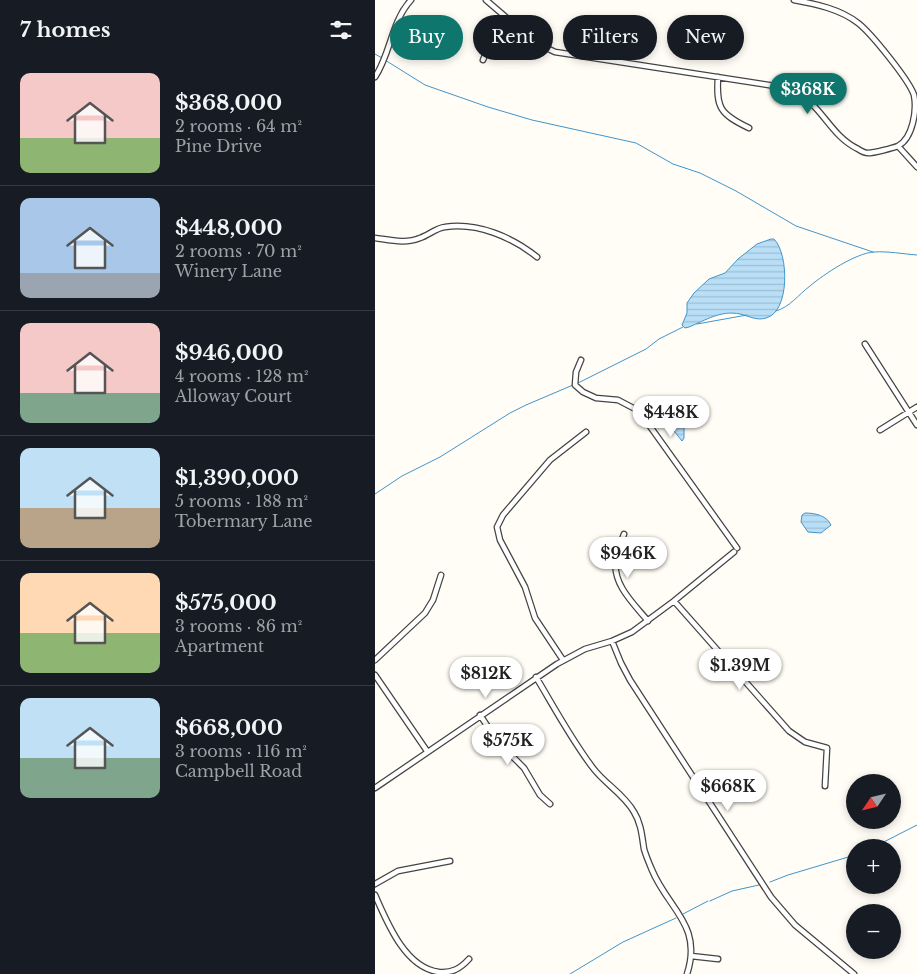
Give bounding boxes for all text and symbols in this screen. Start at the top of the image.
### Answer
chip: Buy [390,15,463,60]
chip: Rent [473,15,553,60]
chip: Filters [563,15,657,60]
chip: New [667,15,744,60]
icon: filters [327,16,355,44]
text: 7 homes [20,17,111,43]
pin: $368K [773,72,843,115]
text: $368K [781,79,835,99]
text: $368,000 [175,90,282,116]
icon: home [60,93,120,153]
text: 2 rooms · 64 m² [175,116,302,136]
text: Pine Drive [175,136,262,156]
text: $448,000 [175,215,282,241]
icon: home [60,218,120,278]
text: 2 rooms · 70 m² [175,241,302,261]
text: Winery Lane [175,261,282,281]
text: $946,000 [175,340,283,366]
icon: home [60,343,120,403]
text: 4 rooms · 128 m² [175,366,309,386]
text: Alloway Court [175,386,292,406]
pin: $448K [636,396,706,438]
text: $448K [644,402,698,422]
text: $1,390,000 [175,465,299,491]
icon: home [60,468,120,528]
text: 5 rooms · 188 m² [175,491,308,511]
text: Tobermary Lane [175,511,313,531]
pin: $946K [593,536,663,579]
text: $946K [600,543,656,563]
text: $575,000 [175,590,277,616]
icon: home [60,593,120,653]
text: 3 rooms · 86 m² [175,616,302,636]
text: Apartment [175,636,264,656]
pin: $1.39M [699,648,781,691]
text: $1.39M [710,655,770,675]
pin: $812K [451,656,521,699]
text: $812K [460,663,512,683]
text: $668,000 [175,715,283,741]
icon: home [60,718,120,778]
pin: $575K [473,724,543,766]
text: $575K [483,730,533,750]
text: 3 rooms · 116 m² [175,741,307,761]
text: Campbell Road [175,761,302,781]
pin: $668K [693,770,763,812]
north arrow [846,774,901,829]
map controls [846,774,901,959]
text: $668K [700,776,756,796]
button: + [846,839,901,894]
button: − [846,904,901,959]

